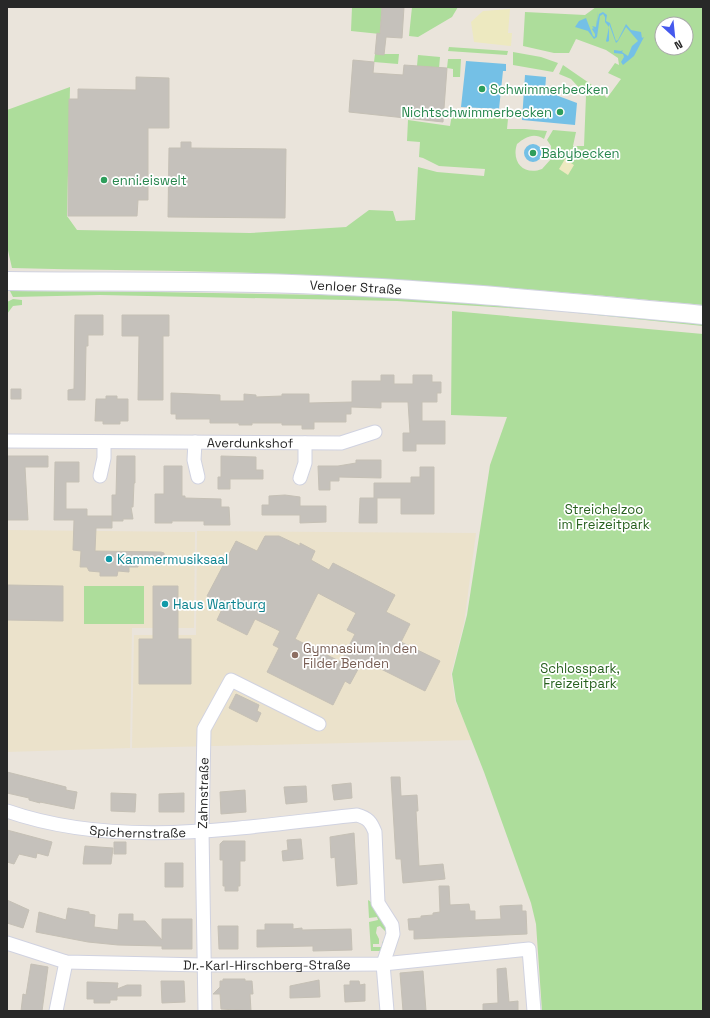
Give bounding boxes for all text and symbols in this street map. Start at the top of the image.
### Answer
north arrow [654,16,694,56]
text: N [672,37,685,53]
place label: Schwimmerbecken [490,81,608,98]
marker: Schwimmerbecken [477,84,487,94]
place label: Nichtschwimmerbecken [401,104,552,121]
marker: Nichtschwimmerbecken [555,107,565,117]
place label: Babybecken [541,145,620,162]
marker: Babybecken [528,148,538,158]
place label: enni.eiswelt [112,172,187,189]
marker: enni.eiswelt [99,175,109,185]
street label: Venloer Straße [309,276,403,298]
street label: Averdunkshof [207,434,294,451]
park label: Streichelzoo im Freizeitpark [558,501,650,533]
place label: Kammermusiksaal [117,551,228,568]
marker: Kammermusiksaal [104,554,114,564]
place label: Haus Wartburg [173,596,266,613]
marker: Haus Wartburg [160,599,170,609]
place label: Gymnasium in den Filder Benden [303,640,417,672]
marker: Gymnasium in den Filder Benden [290,650,300,660]
park label: Schlosspark, Freizeitpark [540,660,620,692]
street label: Zahnstraße [194,757,212,829]
street label: Spichernstraße [89,821,186,841]
street label: Dr.-Karl-Hirschberg-Straße [183,956,351,974]

